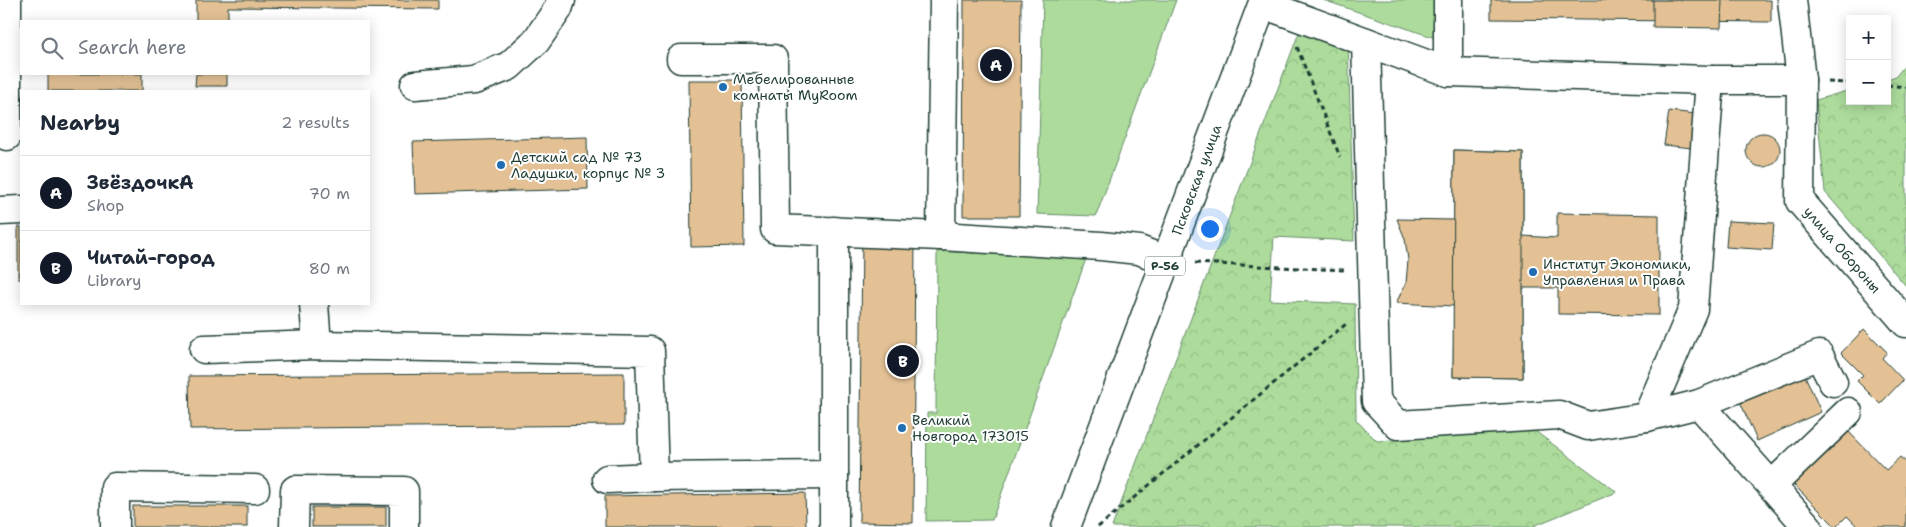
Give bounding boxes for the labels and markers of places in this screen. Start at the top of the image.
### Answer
pin: A [980,46,1012,84]
place label: Мебелированные комнаты MyRoom [733,70,858,104]
marker: Мебелированные комнаты MyRoom [717,81,729,93]
place label: Детский сад № 73 Ладушки, корпус № 3 [511,148,665,182]
marker: Детский сад № 73 Ладушки, корпус № 3 [495,159,507,171]
place label: Институт Экономики, Управления и Права [1543,255,1691,289]
marker: Институт Экономики, Управления и Права [1527,266,1539,278]
pin: B [887,342,919,380]
place label: Великий Новгород 173015 [912,411,1029,445]
marker: Великий Новгород 173015 [896,422,908,434]

